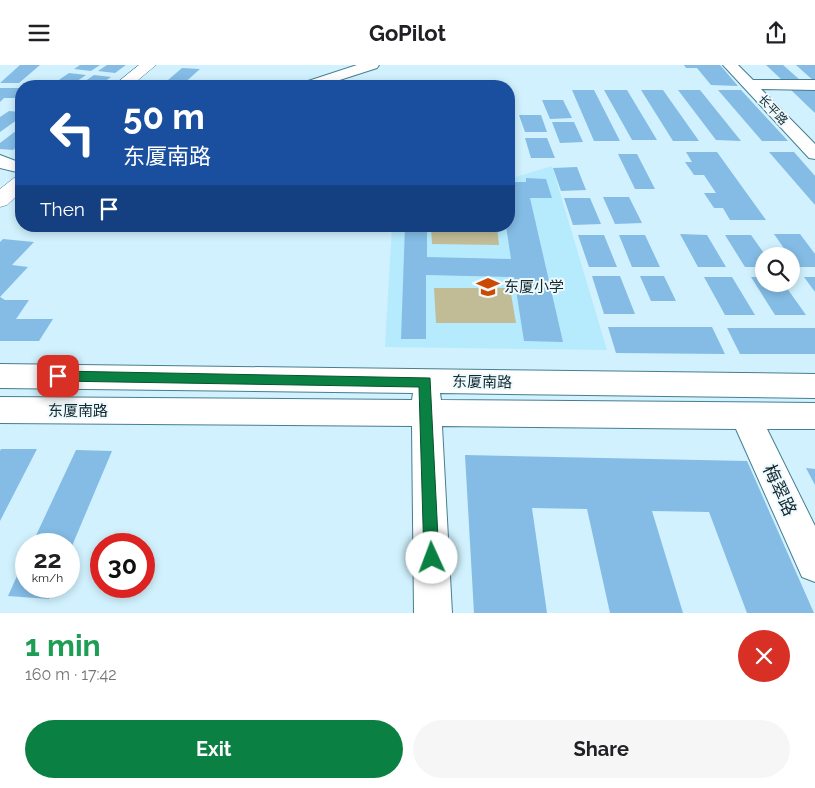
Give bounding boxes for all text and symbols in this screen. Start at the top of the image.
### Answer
icon: menu [25,19,53,47]
icon: share [762,19,790,47]
text: GoPilot [369,20,446,46]
street label: 长平路 [756,92,790,128]
text: 50 m [123,96,205,137]
icon: left [40,100,105,165]
text: 东厦南路 [123,143,211,169]
icon: arrive [95,195,123,223]
text: Then [40,198,85,220]
map controls [755,247,800,292]
button: search [755,247,800,292]
school or university icon: 东厦小学 [475,274,501,300]
place label: 东厦小学 [504,278,564,296]
pin [37,355,79,397]
icon: arrive [44,362,72,390]
street label: 东厦南路 [452,372,512,392]
street label: 东厦南路 [48,402,108,420]
street label: 梅翠路 [759,461,801,519]
position arrow [405,531,457,583]
speed limit sign: 30 [90,533,155,598]
text: 22 [33,544,62,574]
text: km/h [32,571,63,585]
text: 1 min [25,628,101,663]
button: close [738,630,790,682]
text: 160 m · 17:42 [25,665,117,684]
button: Exit [25,720,403,778]
button: Share [413,720,790,778]

